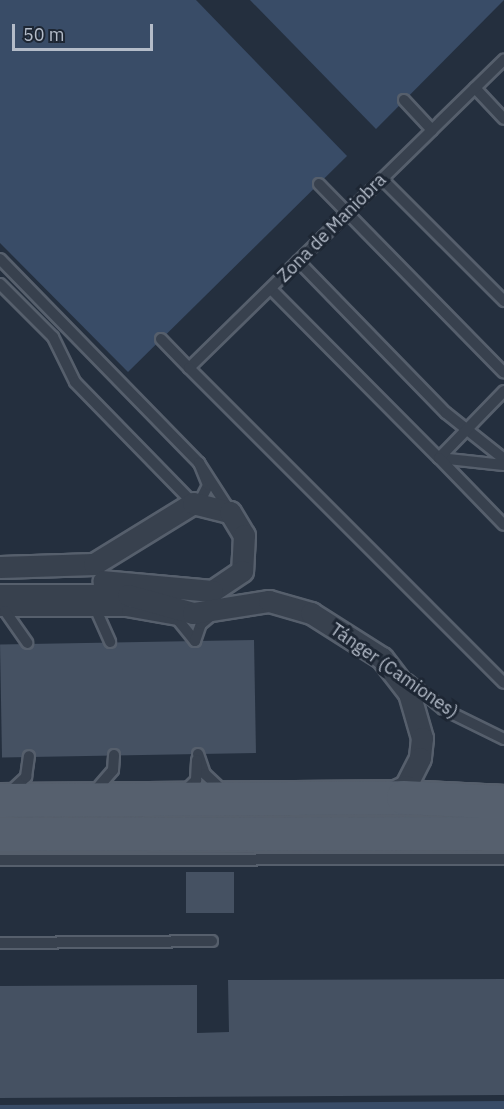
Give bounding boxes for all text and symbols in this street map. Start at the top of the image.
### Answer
scale bar [15,12,156,50]
text: 50 m [23,23,65,46]
street label: Zona de Maniobra [273,169,391,287]
street label: Tánger (Camiones) [326,619,462,723]

